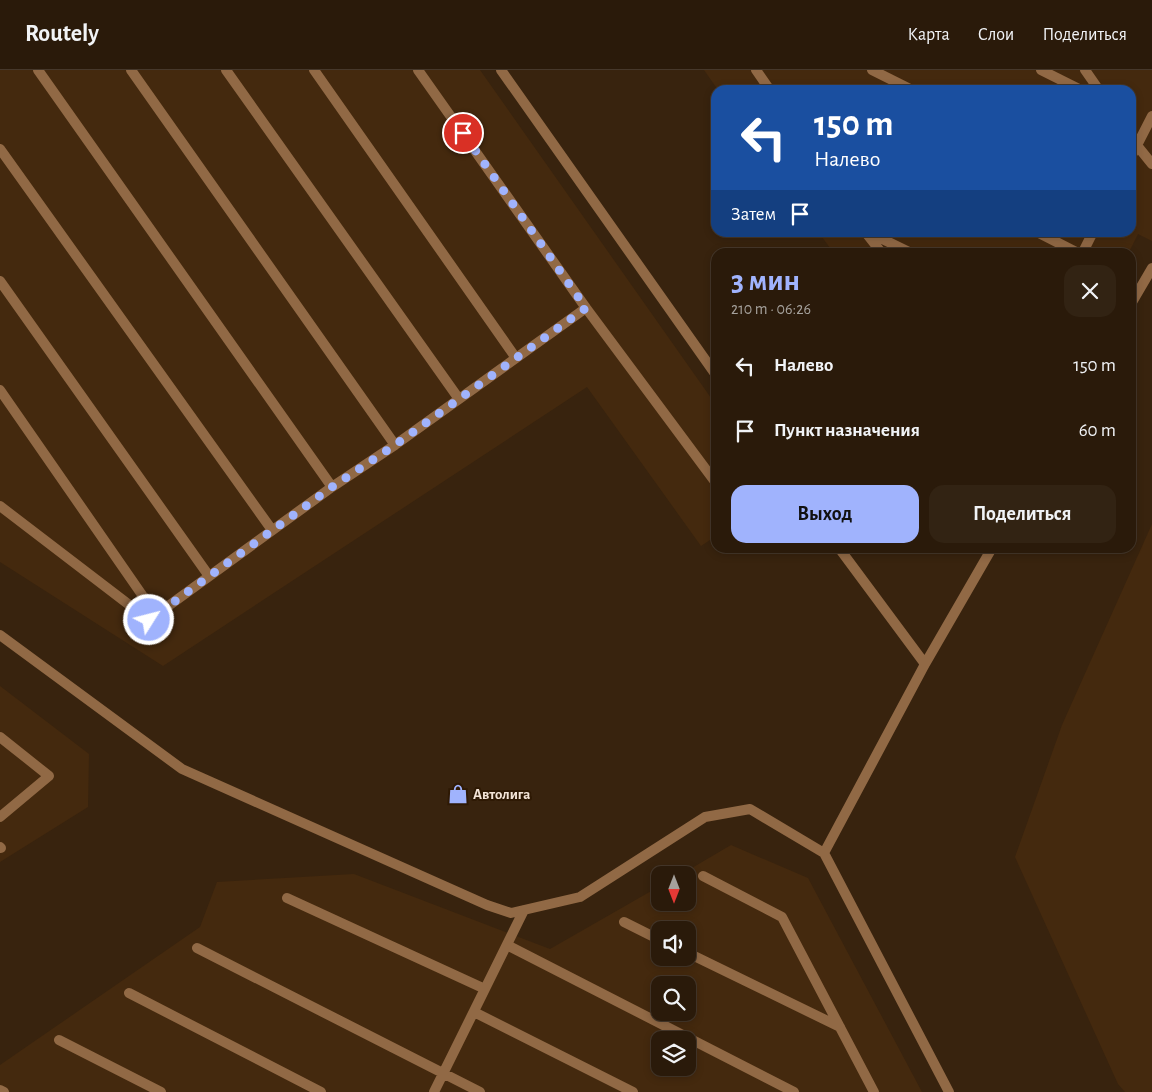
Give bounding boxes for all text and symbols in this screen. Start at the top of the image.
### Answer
text: Routely [25,22,99,46]
text: Карта [908,26,950,44]
text: Слои [978,26,1014,44]
text: Поделиться [1042,26,1127,44]
icon: left [731,105,796,170]
text: 150 m [814,107,894,142]
pin [442,112,484,154]
icon: arrive [449,119,477,147]
text: Налево [814,148,880,170]
icon: arrive [786,200,814,228]
text: Затем [731,205,776,224]
button: close [1064,265,1116,317]
text: 3 мин [731,266,800,296]
text: 210 m · 06:26 [731,301,811,317]
icon: left [731,352,759,380]
text: Налево [774,356,833,375]
text: 150 m [1073,356,1116,375]
icon: arrive [731,417,759,445]
text: Пункт назначения [774,421,920,440]
text: 60 m [1079,421,1116,440]
button: Выход [731,485,919,543]
button: Поделиться [929,485,1116,543]
position arrow [122,593,174,645]
shop icon: Автолига [447,783,469,805]
place label: Автолига [473,787,530,802]
north arrow [651,866,696,911]
map controls [651,866,696,1076]
button: sound [651,921,696,966]
button: search [651,976,696,1021]
button: layers [651,1031,696,1076]

